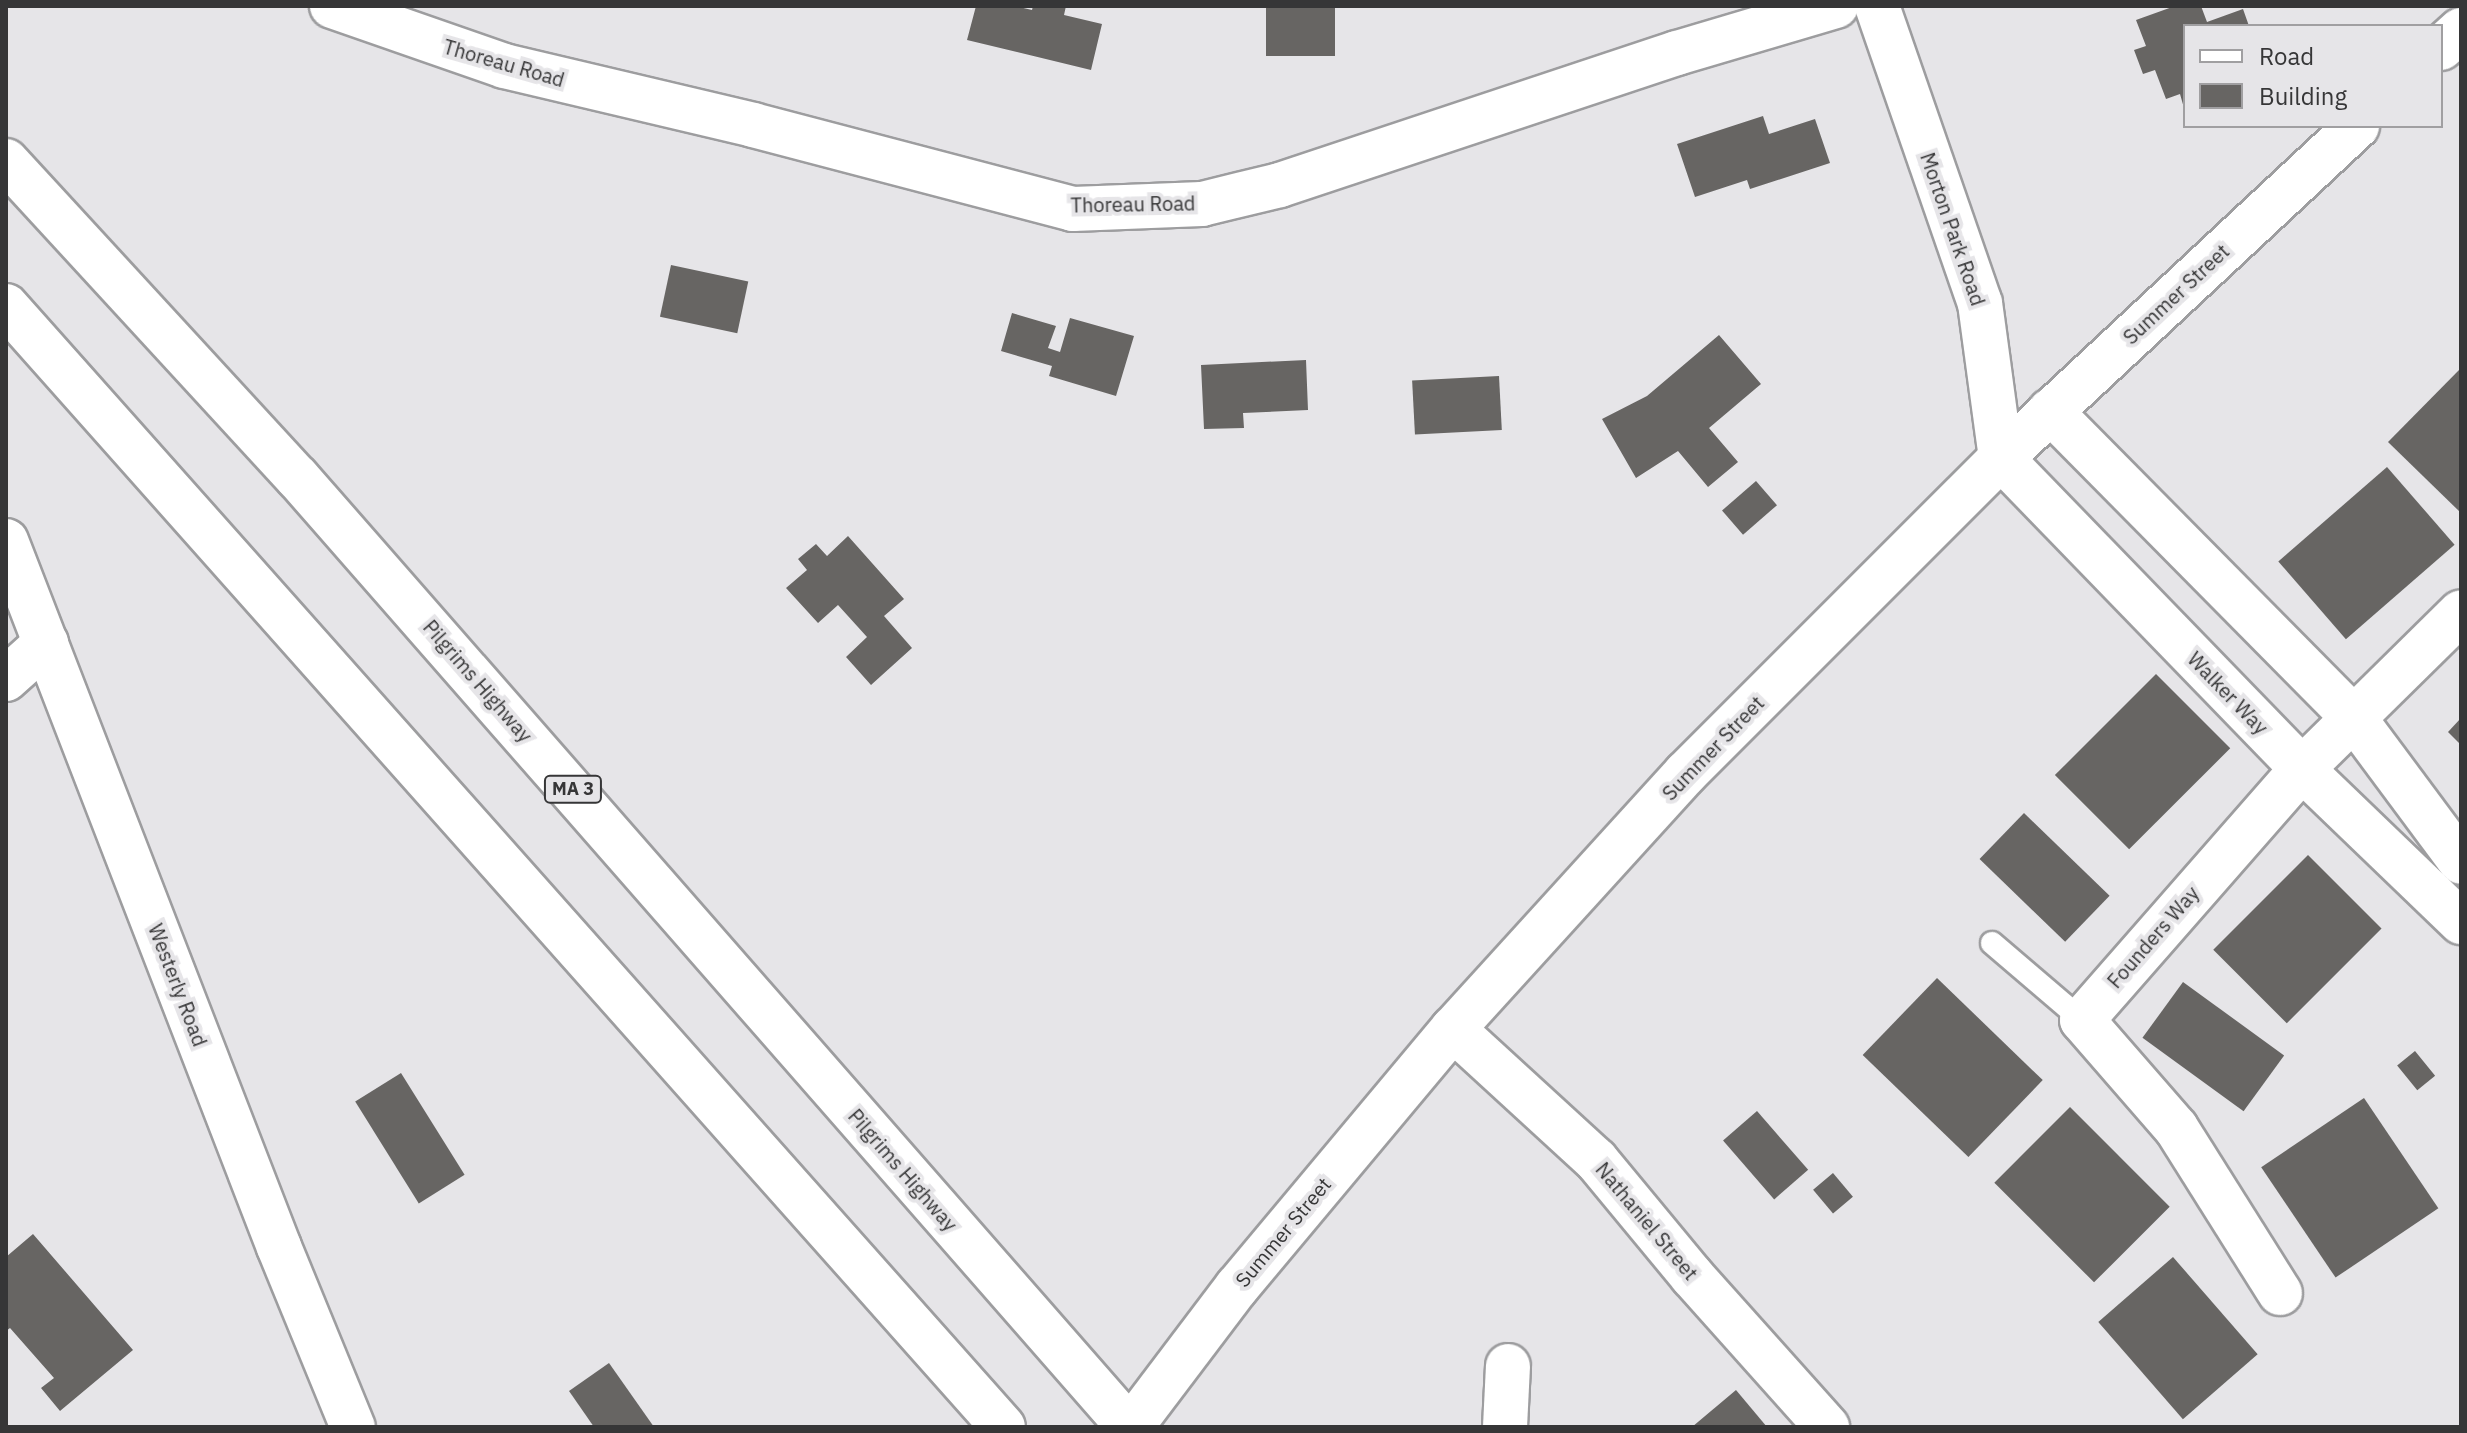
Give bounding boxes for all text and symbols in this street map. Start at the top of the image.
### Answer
legend [2183,24,2443,128]
street label: Thoreau Road [441,34,567,92]
text: Road [2259,40,2314,72]
text: Building [2259,80,2347,112]
street label: Morton Park Road [1916,149,1990,309]
street label: Thoreau Road [1070,191,1196,217]
street label: Summer Street [2118,239,2234,349]
street label: Pilgrims Highway [418,615,538,747]
street label: Walker Way [2183,647,2273,739]
street label: Summer Street [1657,691,1769,805]
road number: MA 3 [543,775,603,803]
street label: Founders Way [2102,881,2204,993]
street label: Westerly Road [144,920,212,1050]
street label: Pilgrims Highway [843,1104,963,1236]
street label: Nathaniel Street [1591,1157,1703,1285]
street label: Summer Street [1230,1172,1336,1292]

